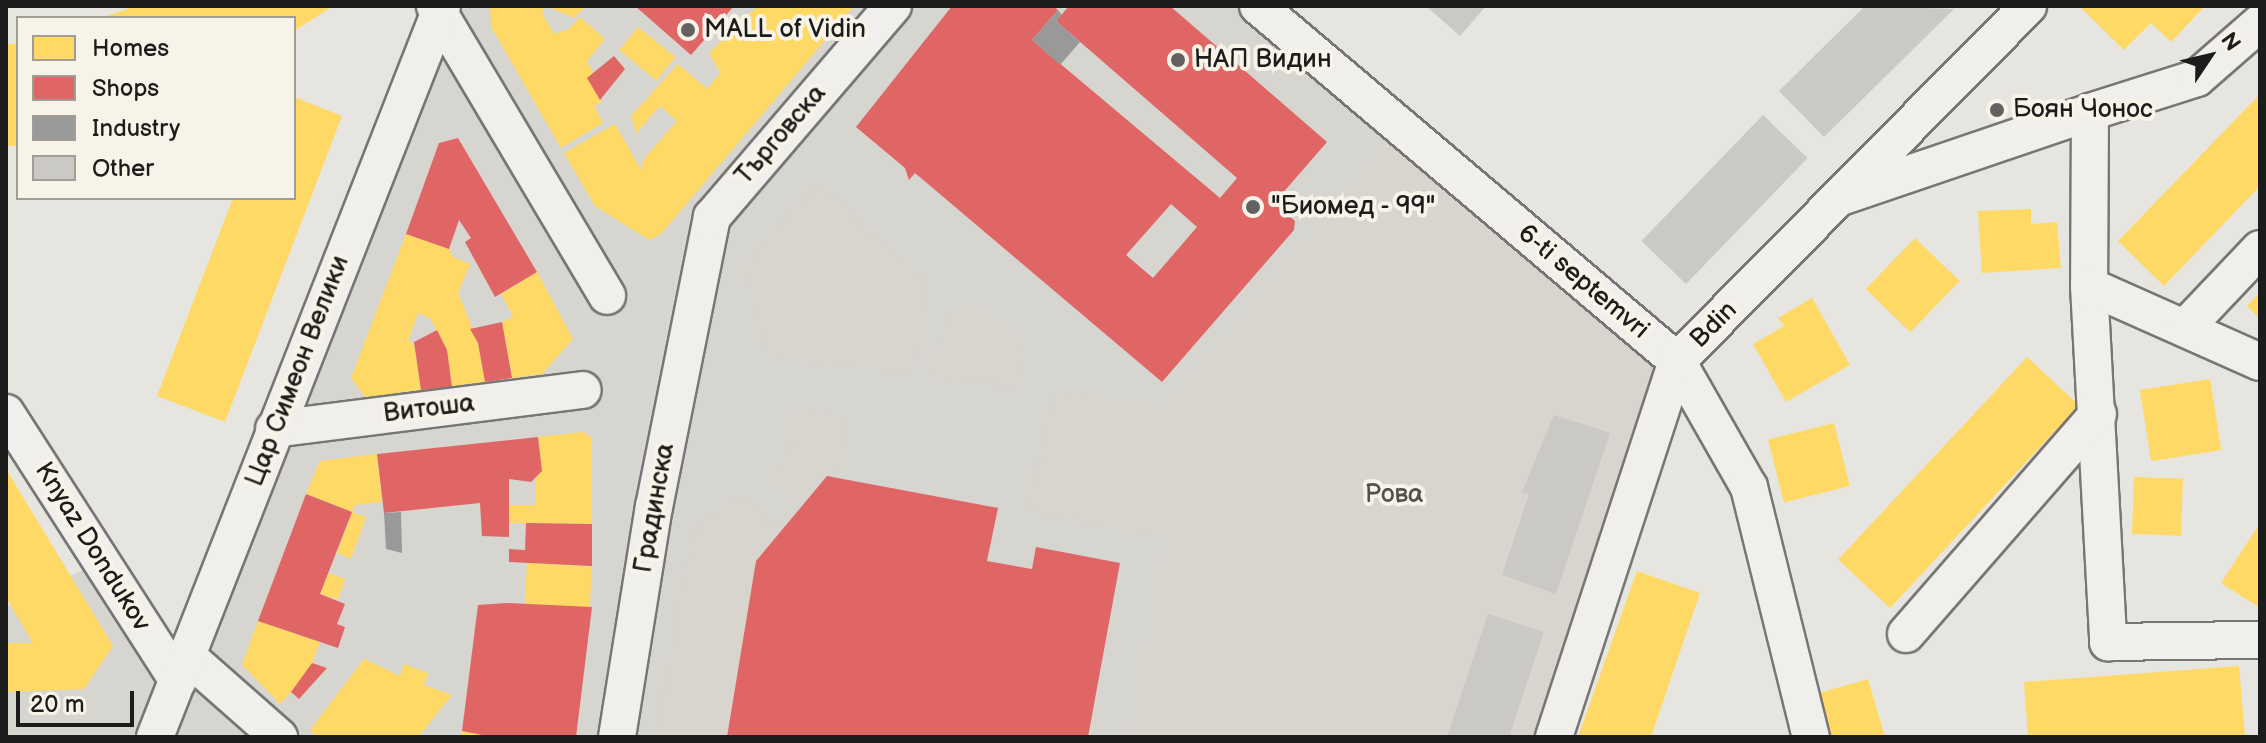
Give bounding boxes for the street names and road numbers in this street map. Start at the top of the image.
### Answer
street label: Търговска [729,78,833,192]
street label: 6-ti septemvri [1511,218,1655,346]
street label: Цар Симеон Велики [240,251,356,491]
street label: Bdin [1684,295,1744,355]
street label: Витоша [382,388,476,430]
street label: Градинска [628,441,682,575]
street label: Knyaz Dondukov [28,457,156,637]

